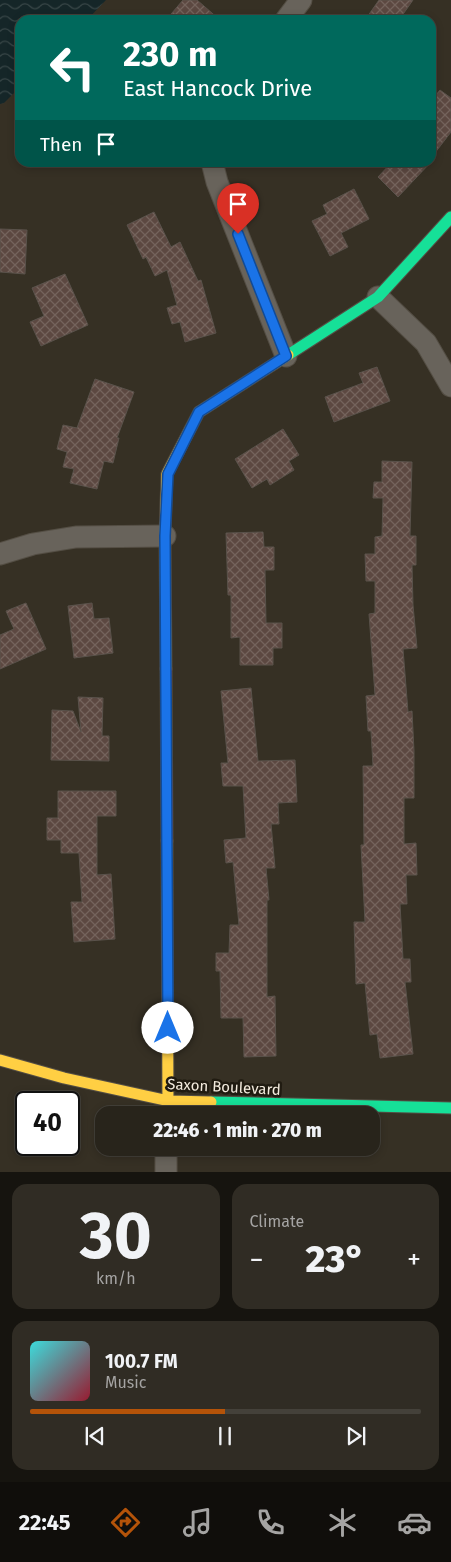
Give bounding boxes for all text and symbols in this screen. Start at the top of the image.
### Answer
text: 230 m [123,33,217,75]
icon: left [40,35,105,100]
text: East Hancock Drive [123,75,312,102]
icon: arrive [92,130,120,158]
text: Then [40,133,82,156]
pin [217,183,259,234]
icon: arrive [224,190,252,218]
position arrow [141,1001,193,1053]
street label: Saxon Boulevard [167,1075,281,1099]
speed limit sign: 40 [15,1091,80,1156]
text: 22:46 · 1 min · 270 m [153,1119,322,1142]
text: 30 [80,1197,152,1275]
text: Climate [250,1212,304,1231]
text: 23° [306,1236,365,1282]
text: − [250,1243,264,1276]
text: + [407,1243,421,1276]
text: km/h [96,1269,136,1288]
text: 100.7 FM [105,1350,178,1373]
text: Music [105,1373,146,1392]
icon: previous [81,1422,109,1450]
icon: pause [211,1422,239,1450]
icon: next [342,1422,370,1450]
icon: directions [108,1505,143,1540]
icon: music [180,1505,215,1540]
icon: phone [253,1505,288,1540]
icon: climate [325,1505,360,1540]
icon: car [397,1505,432,1540]
text: 22:45 [19,1509,71,1536]

